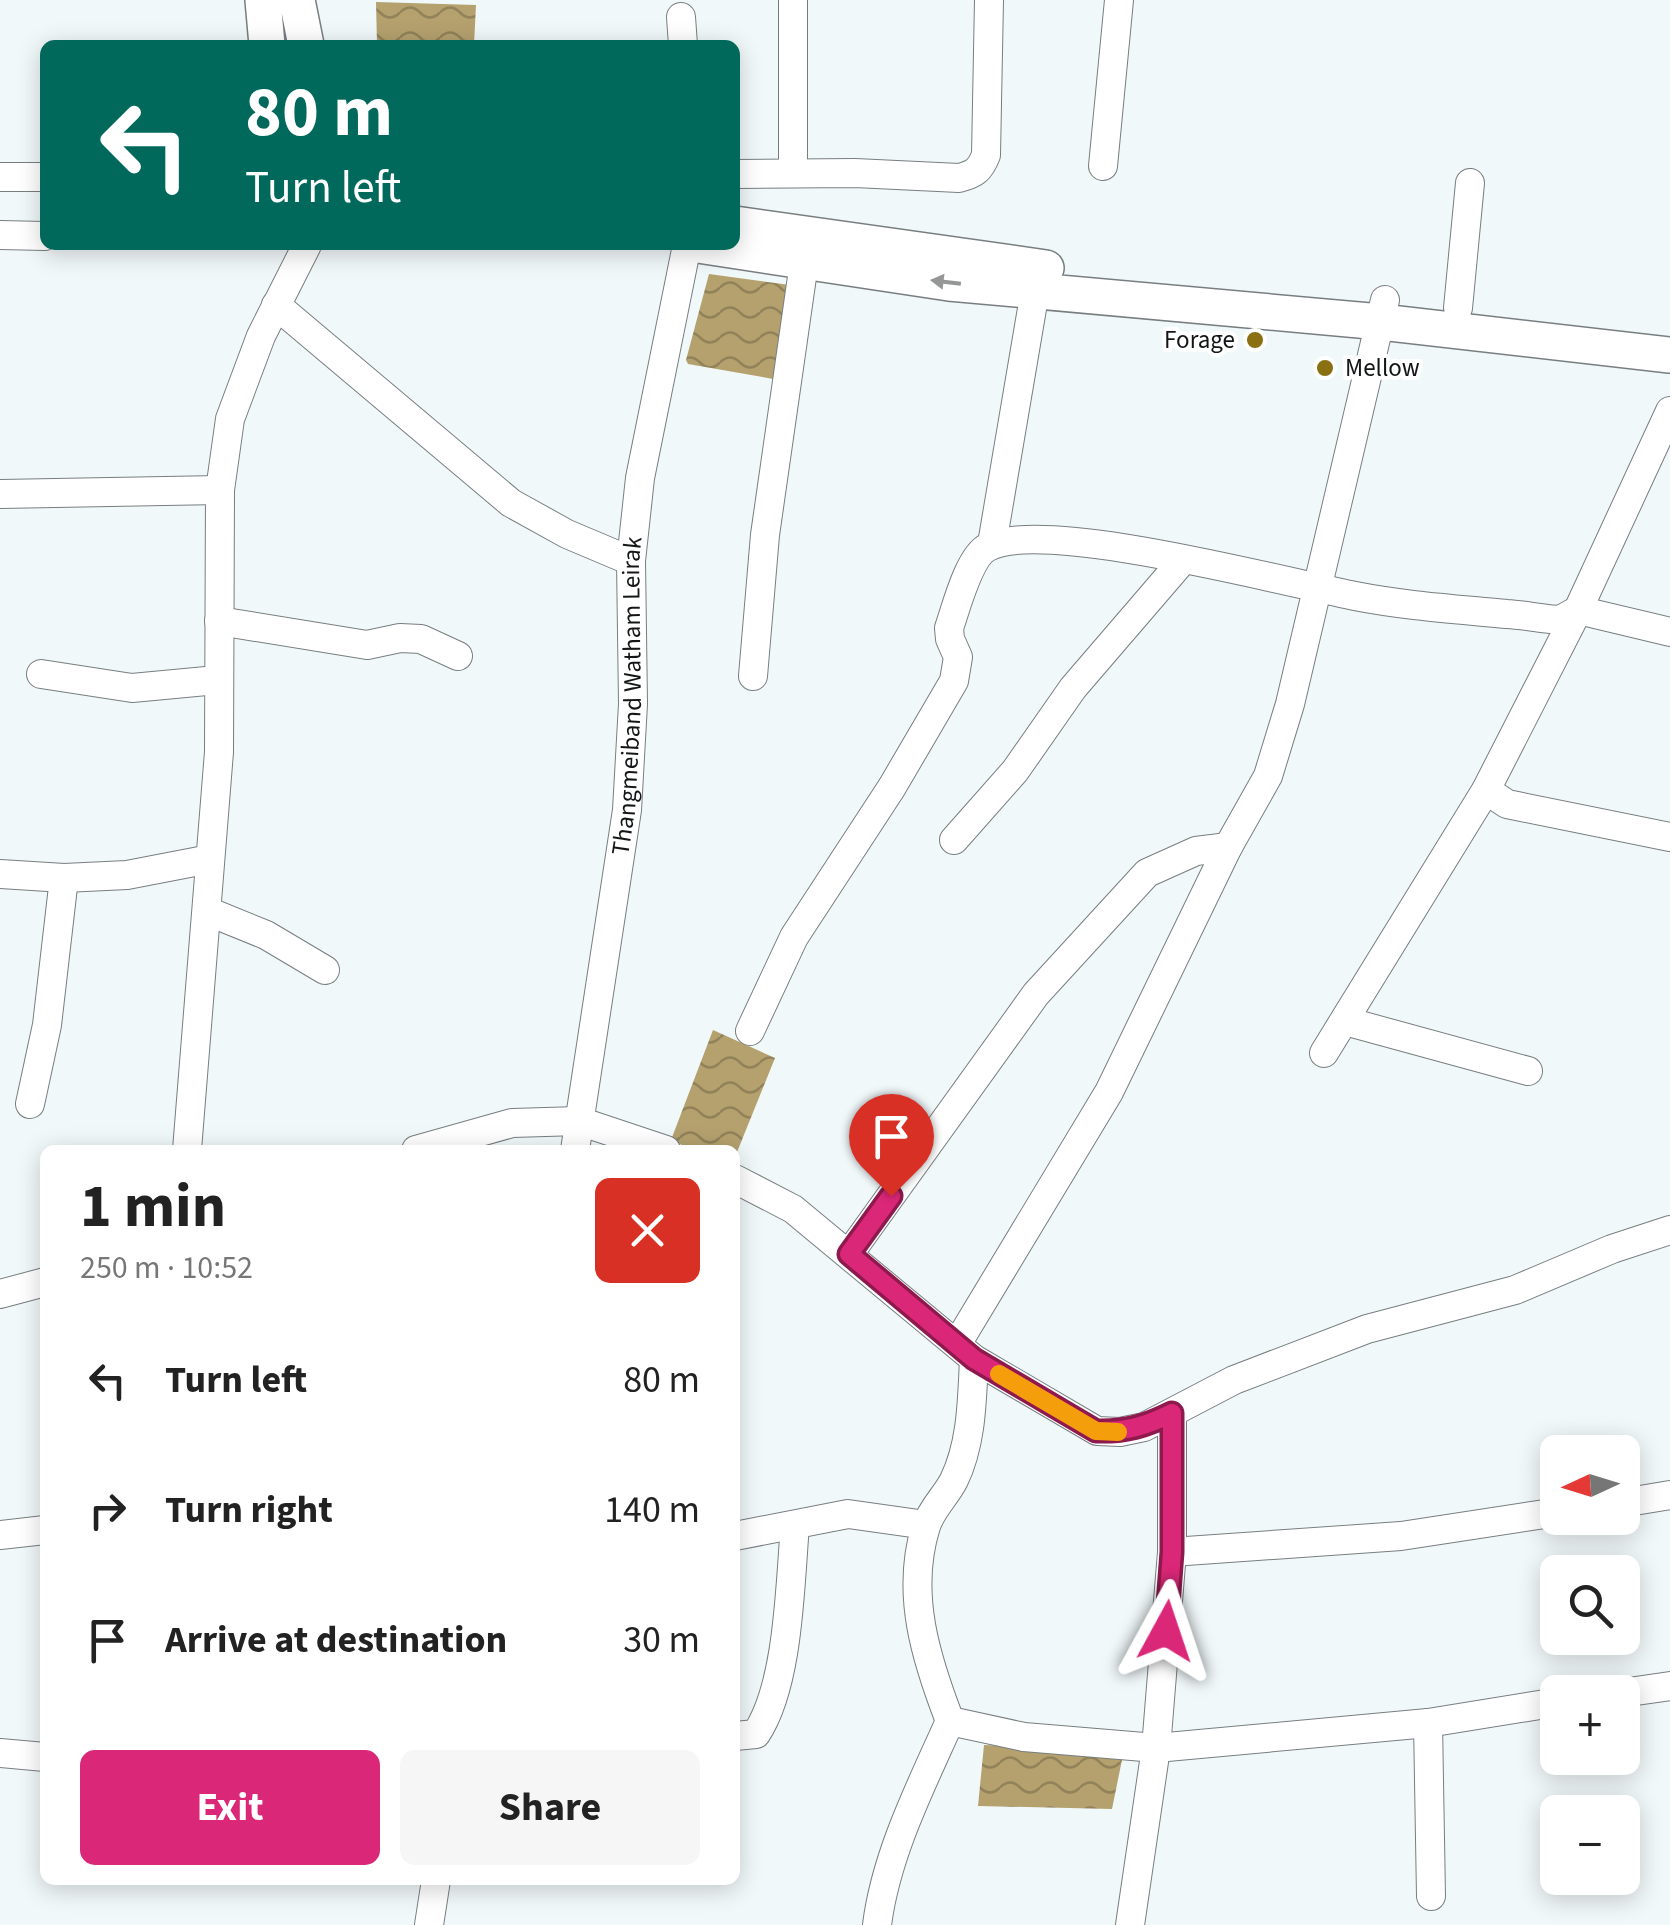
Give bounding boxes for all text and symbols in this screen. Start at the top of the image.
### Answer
text: 80 m [245,63,393,163]
icon: left [80,80,210,210]
text: Turn left [245,156,401,220]
one-way arrow [930,274,962,290]
place label: Forage [1164,322,1235,358]
marker: Forage [1244,329,1266,351]
place label: Mellow [1345,350,1420,386]
marker: Mellow [1314,357,1336,379]
street label: Thangmeiband Watham Leirak [602,534,652,858]
pin [849,1094,934,1197]
icon: arrive [864,1109,919,1164]
text: 1 min [80,1165,226,1250]
button: close [595,1178,700,1283]
text: 250 m · 10:52 [80,1245,253,1291]
icon: left [80,1353,135,1408]
text: Turn left [165,1353,307,1407]
text: 80 m [623,1353,700,1407]
north arrow [1540,1435,1640,1535]
map controls [1540,1435,1640,1895]
icon: right [80,1483,135,1538]
text: Turn right [165,1483,333,1537]
text: 140 m [604,1483,700,1537]
button: search [1540,1555,1640,1655]
position arrow [1114,1579,1218,1683]
icon: arrive [80,1613,135,1668]
text: Arrive at destination [165,1613,507,1667]
text: 30 m [623,1613,700,1667]
button: + [1540,1675,1640,1775]
button: Exit [80,1750,380,1865]
button: Share [400,1750,700,1865]
button: − [1540,1795,1640,1895]

